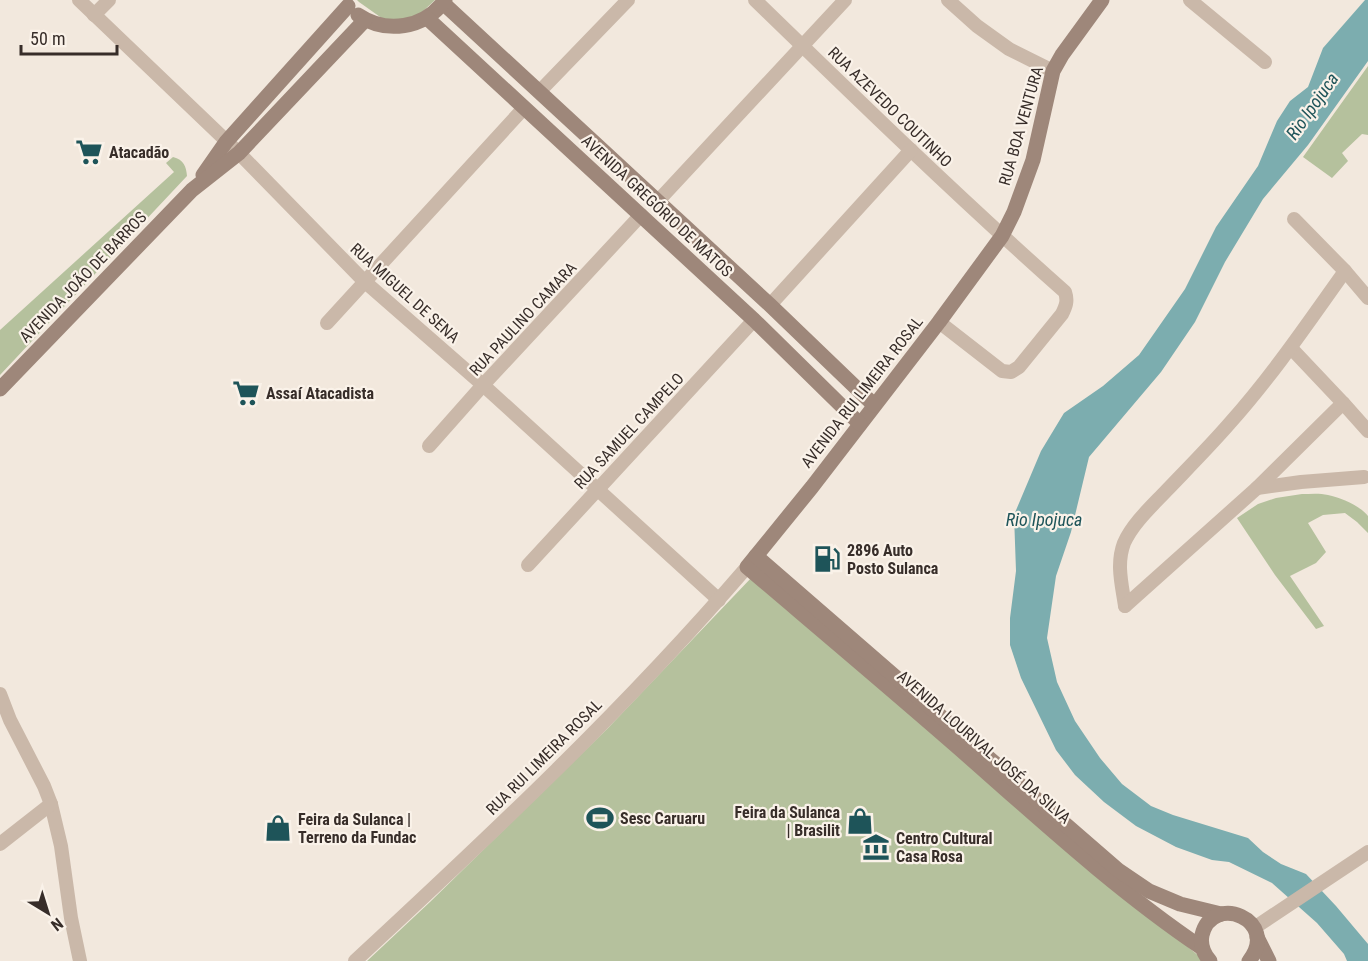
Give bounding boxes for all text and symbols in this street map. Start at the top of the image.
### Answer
scale bar [21,18,117,56]
text: 50 m [30,28,65,49]
street label: RUA AZEVEDO COUTINHO [824,43,956,171]
street label: RUA BOA VENTURA [995,64,1047,188]
water label: Rio Ipojuca [1281,69,1343,143]
street label: AVENIDA GREGÓRIO DE MATOS [578,130,737,281]
supermarket icon: Atacadão [74,137,104,167]
place label: Atacadão [109,143,169,162]
street label: AVENIDA JOÃO DE BARROS [15,207,150,346]
street label: RUA MIGUEL DE SENA [347,239,463,347]
street label: RUA PAULINO CAMARA [465,258,581,380]
street label: AVENIDA RUI LIMEIRA ROSAL [797,312,927,471]
street label: RUA SAMUEL CAMPELO [570,369,688,493]
supermarket icon: Assaí Atacadista [231,378,261,408]
place label: Assaí Atacadista [266,384,374,403]
water label: Rio Ipojuca [1006,509,1082,530]
place label: 2896 Auto Posto Sulanca [847,541,939,578]
fuel station icon: 2896 Auto Posto Sulanca [812,544,842,574]
street label: AVENIDA LOURIVAL JOSÉ DA SILVA [893,666,1075,828]
street label: RUA RUI LIMEIRA ROSAL [482,695,606,819]
sports icon: Sesc Caruaru [585,803,615,833]
place label: Feira da Sulanca | Brasilit [735,803,840,840]
shop icon: Feira da Sulanca | Brasilit [845,806,875,836]
place label: Sesc Caruaru [620,809,705,828]
place label: Feira da Sulanca | Terreno da Fundac [298,810,416,847]
shop icon: Feira da Sulanca | Terreno da Fundac [263,813,293,843]
place label: Centro Cultural Casa Rosa [896,829,993,866]
museum icon: Centro Cultural Casa Rosa [861,832,891,862]
north arrow [18,883,78,943]
text: N [47,914,67,935]

